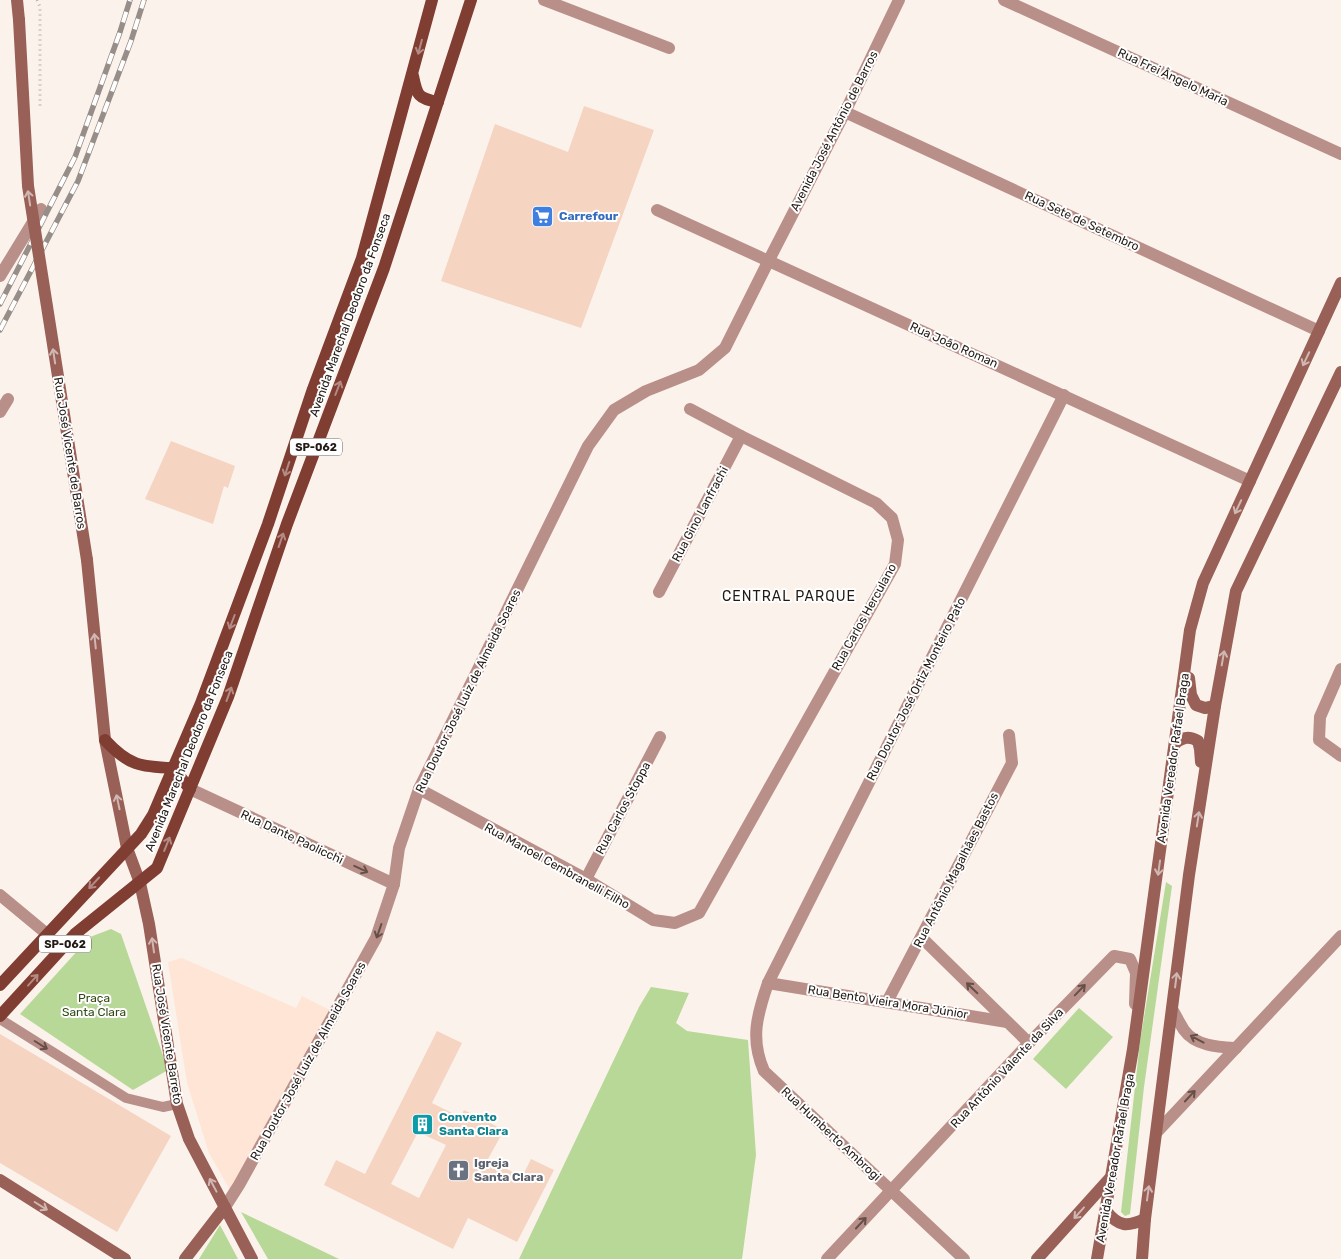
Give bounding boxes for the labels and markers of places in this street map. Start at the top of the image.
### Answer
supermarket icon: Carrefour [531,204,555,228]
place label: Carrefour [559,209,619,223]
place label: Convento Santa Clara [439,1110,508,1138]
building icon: Convento Santa Clara [411,1112,435,1136]
place label: Igreja Santa Clara [474,1156,543,1184]
church icon: Igreja Santa Clara [446,1158,470,1182]

